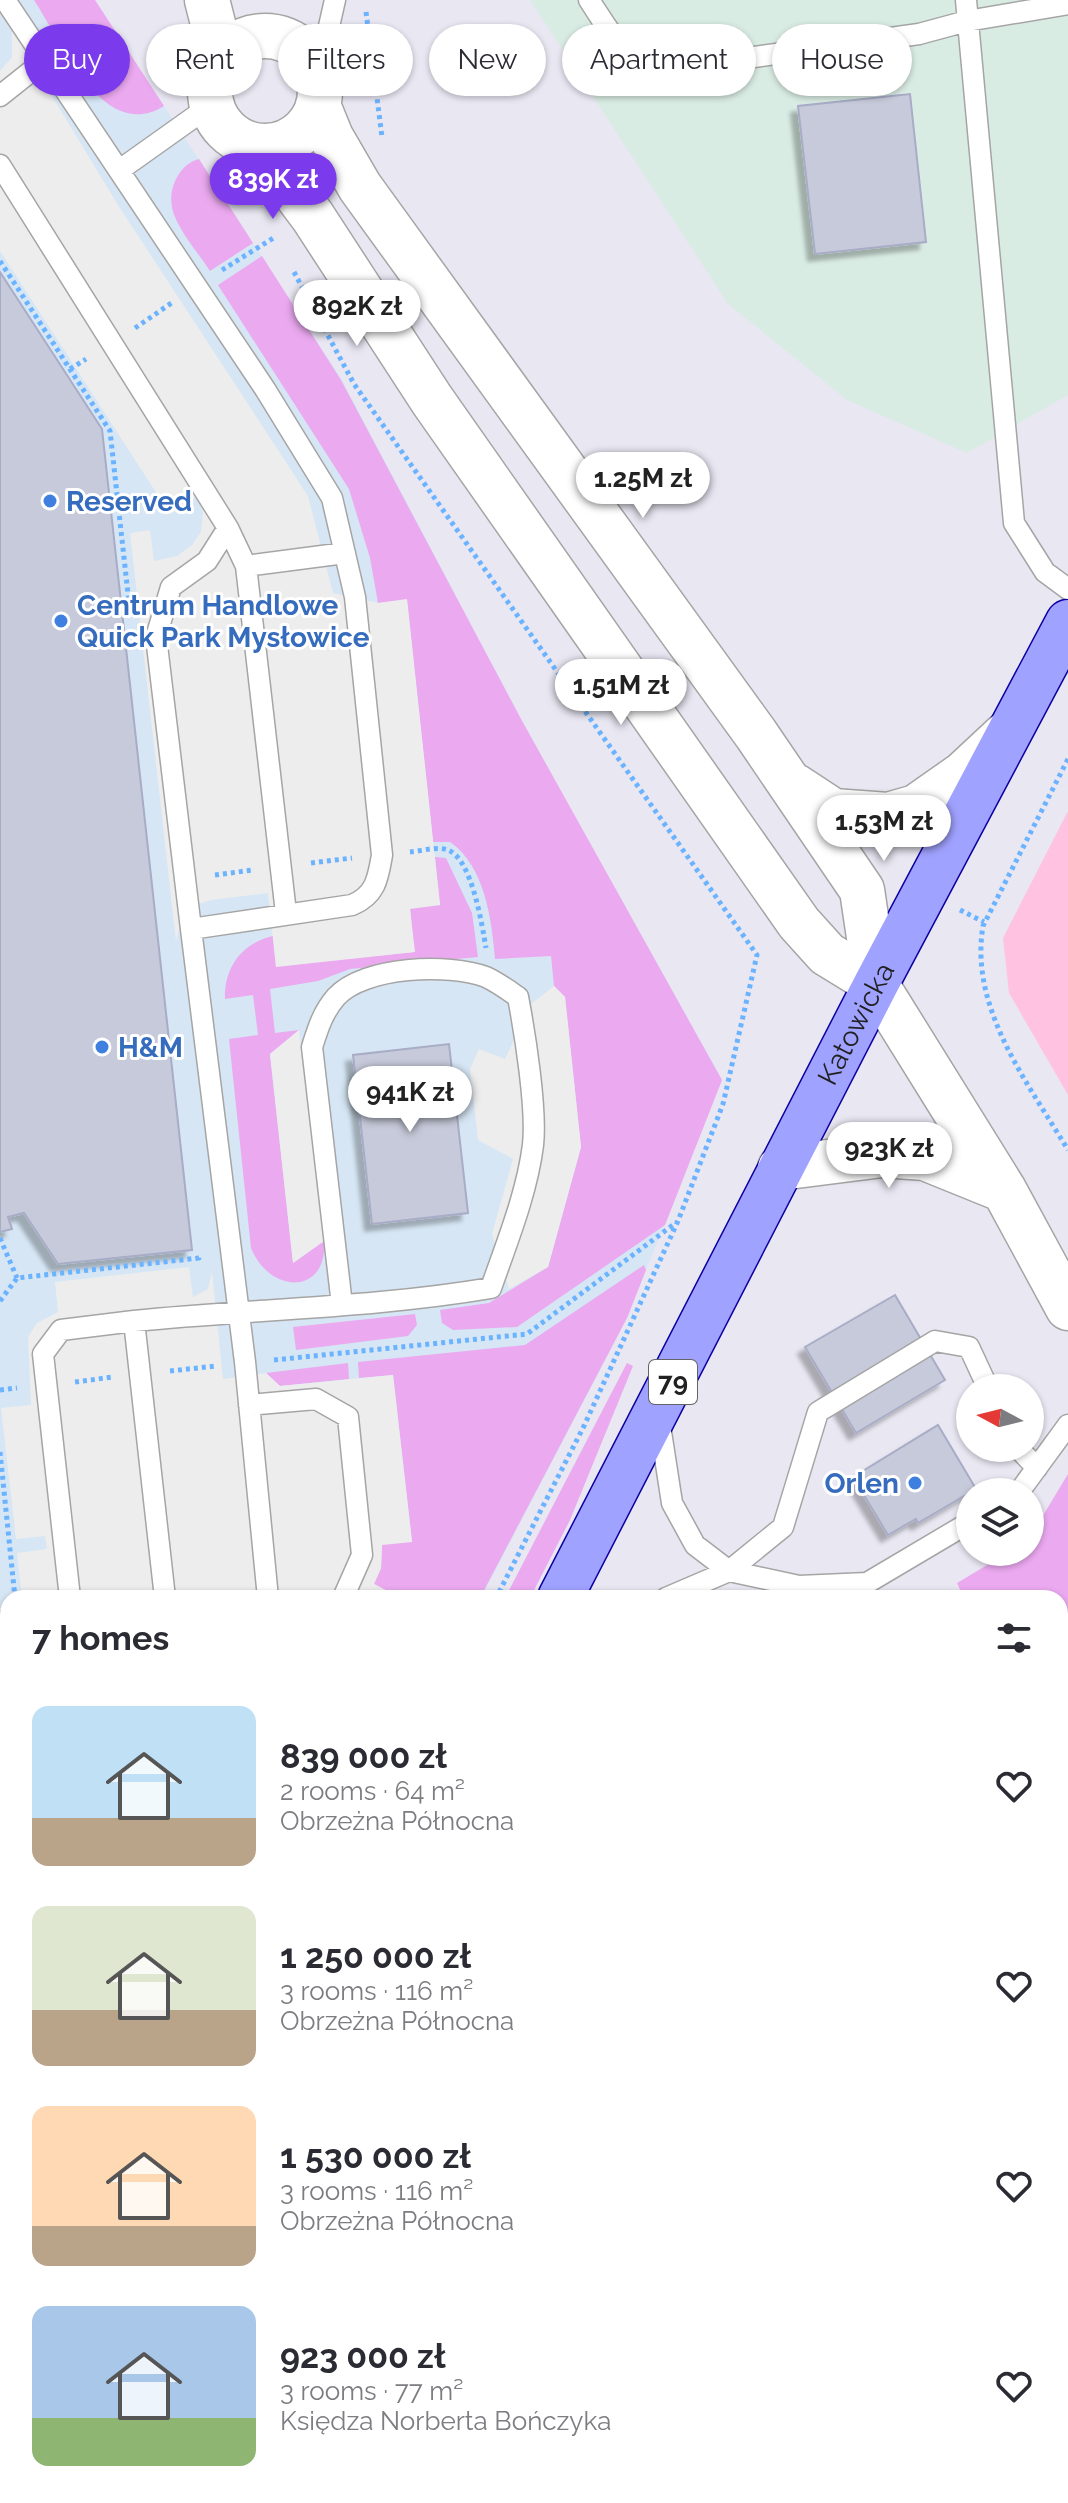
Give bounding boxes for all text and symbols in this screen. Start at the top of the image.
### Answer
chip: Buy [24,24,130,96]
chip: Rent [146,24,262,96]
chip: Filters [278,24,413,96]
chip: New [429,24,546,96]
chip: Apartment [562,24,756,96]
chip: House [772,24,912,96]
pin: 839K zł [199,153,347,221]
text: 839K zł [228,164,318,194]
pin: 892K zł [283,280,431,348]
text: 892K zł [312,291,402,321]
pin: 1.25M zł [560,452,726,520]
text: 1.25M zł [594,463,692,493]
place label: Reserved [66,485,192,518]
marker: Reserved [41,492,59,510]
place label: Centrum Handlowe Quick Park Mysłowice [77,589,370,654]
marker: Centrum Handlowe Quick Park Mysłowice [52,612,70,630]
pin: 1.51M zł [538,659,704,727]
text: 1.51M zł [573,670,669,700]
pin: 1.53M zł [801,795,967,863]
text: 1.53M zł [835,806,933,836]
street label: Katowicka [811,957,901,1090]
place label: H&M [118,1031,183,1064]
marker: H&M [93,1038,111,1056]
pin: 941K zł [336,1066,484,1134]
text: 941K zł [366,1077,454,1107]
pin: 923K zł [815,1122,963,1190]
text: 923K zł [844,1133,934,1163]
road number: 79 [649,1360,697,1404]
north arrow [956,1374,1044,1462]
map controls [956,1374,1044,1566]
place label: Orlen [825,1467,899,1500]
marker: Orlen [906,1474,924,1492]
button: layers [956,1478,1044,1566]
icon: filters [992,1616,1036,1660]
text: 7 homes [32,1618,169,1658]
text: 839 000 zł [280,1736,447,1776]
icon: home [96,1738,192,1834]
icon: heart [992,1764,1036,1808]
text: 2 rooms · 64 m² [280,1776,465,1806]
text: Obrzeżna Północna [280,1806,514,1836]
text: 1 250 000 zł [280,1936,471,1976]
icon: home [96,1938,192,2034]
icon: heart [992,1964,1036,2008]
text: 3 rooms · 116 m² [280,1976,473,2006]
text: Obrzeżna Północna [280,2006,514,2036]
text: 1 530 000 zł [280,2136,471,2176]
icon: home [96,2138,192,2234]
icon: heart [992,2164,1036,2208]
text: 3 rooms · 116 m² [280,2176,473,2206]
text: Obrzeżna Północna [280,2206,514,2236]
text: 923 000 zł [280,2336,446,2376]
icon: home [96,2338,192,2434]
icon: heart [992,2364,1036,2408]
text: 3 rooms · 77 m² [280,2376,463,2406]
text: Księdza Norberta Bończyka [280,2406,611,2436]

